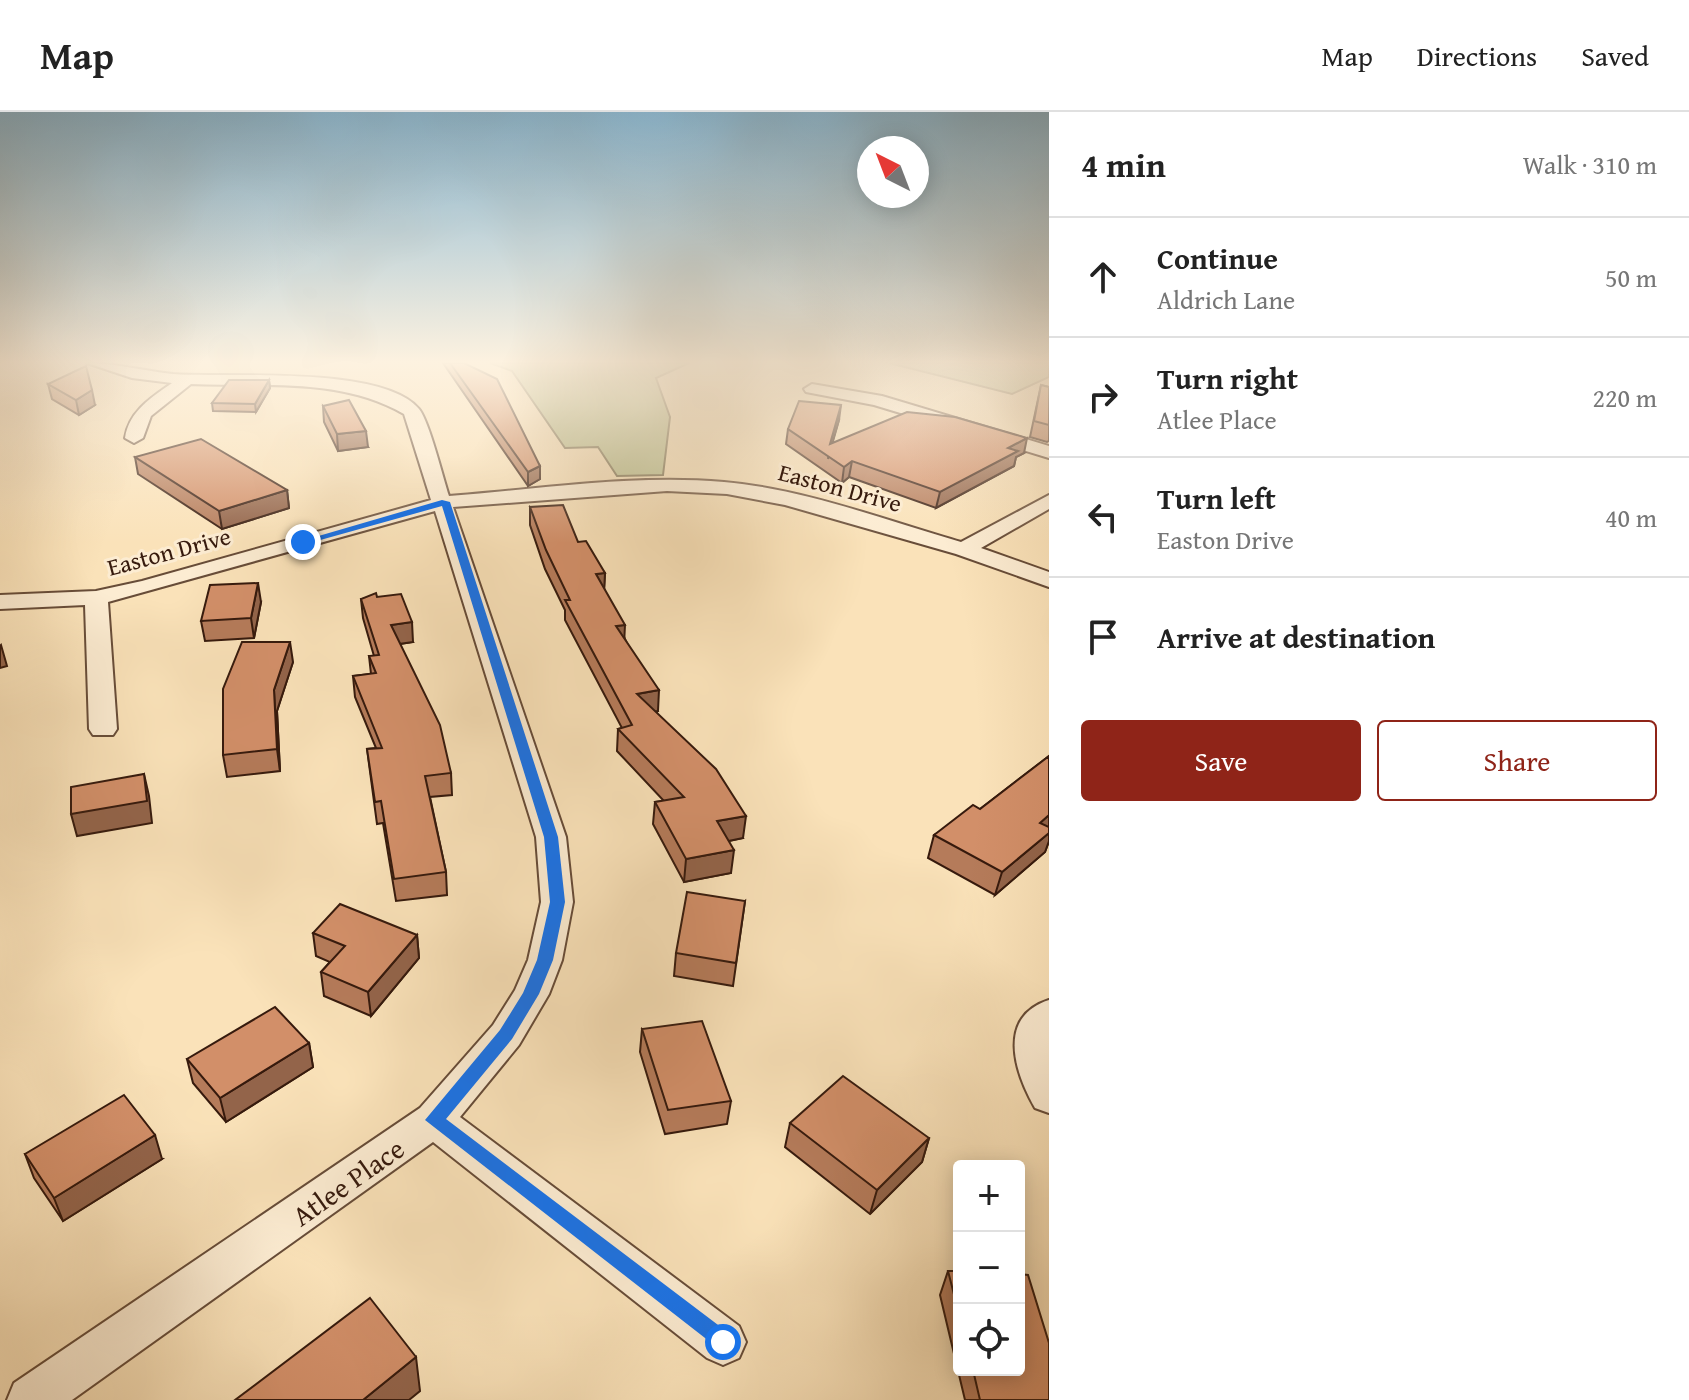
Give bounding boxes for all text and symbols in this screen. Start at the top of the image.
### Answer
text: Map [40,27,114,83]
text: Map [1321,35,1373,76]
text: Directions [1417,35,1537,76]
text: Saved [1581,35,1649,76]
north arrow [857,136,929,208]
text: 4 min [1081,140,1166,189]
text: Walk · 310 m [1523,145,1657,184]
text: Continue [1157,236,1278,280]
icon: ahead [1081,255,1125,299]
text: 50 m [1605,258,1657,297]
text: Aldrich Lane [1157,280,1295,319]
text: Turn right [1157,356,1298,400]
icon: right [1081,375,1125,419]
text: 220 m [1592,378,1657,417]
text: Atlee Place [1157,400,1277,439]
street label: Easton Drive [775,454,906,521]
text: Turn left [1157,476,1276,520]
icon: left [1081,495,1125,539]
text: 40 m [1605,498,1657,537]
street label: Easton Drive [103,518,234,585]
text: Easton Drive [1157,520,1294,559]
route end [285,524,321,560]
icon: arrive [1081,615,1125,659]
text: Arrive at destination [1157,615,1435,659]
button: Save [1081,720,1361,801]
button: Share [1377,720,1657,801]
street label: Atlee Place [283,1128,412,1235]
map controls [953,1160,1025,1376]
button: + [953,1160,1025,1232]
button: − [953,1232,1025,1304]
button: locate [953,1304,1025,1376]
route start [705,1324,741,1360]

